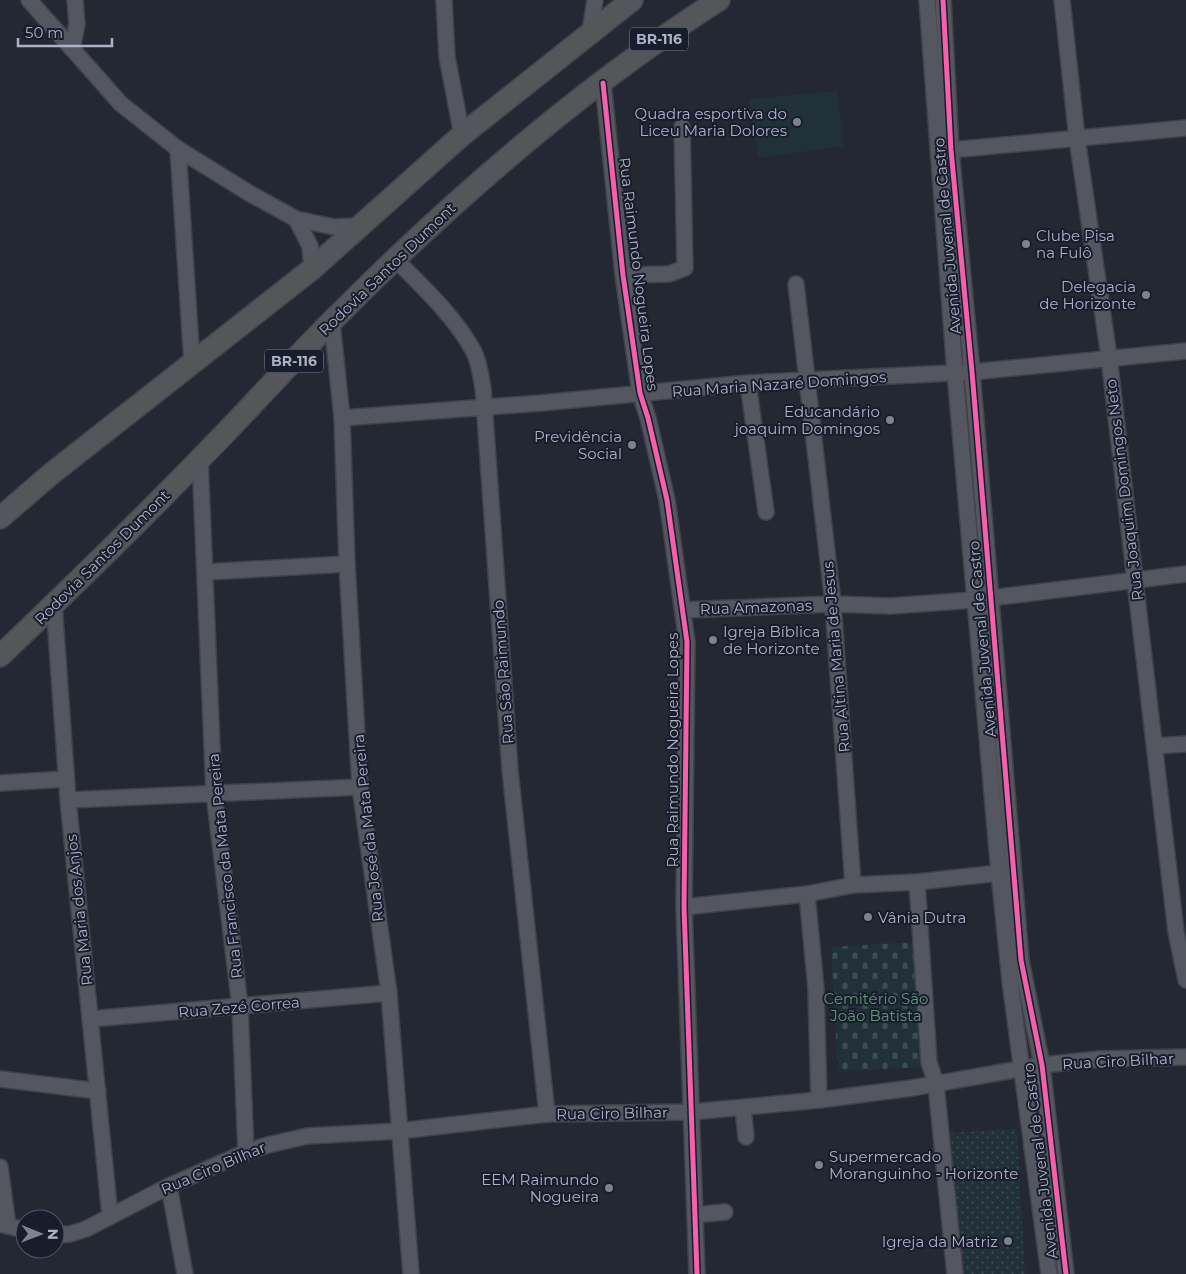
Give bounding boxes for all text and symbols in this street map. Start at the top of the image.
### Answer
scale bar [18,15,111,47]
text: 50 m [25,23,63,42]
road number: BR-116 [630,28,688,50]
place label: Quadra esportiva do Liceu Maria Dolores [635,104,787,140]
marker: Quadra esportiva do Liceu Maria Dolores [791,116,803,128]
street label: Avenida Juvenal de Castro [929,137,965,335]
street label: Rua Raimundo Nogueira Lopes [615,156,663,392]
street label: Rodovia Santos Dumont [314,199,460,339]
place label: Clube Pisa na Fulô [1036,226,1115,262]
marker: Clube Pisa na Fulô [1020,238,1032,250]
place label: Delegacia de Horizonte [1039,277,1136,313]
marker: Delegacia de Horizonte [1140,289,1152,301]
road number: BR-116 [265,350,323,372]
street label: Rua Maria Nazaré Domingos [671,367,887,401]
street label: Rua Joaquim Domingos Neto [1101,378,1147,602]
place label: Educandário joaquim Domingos [733,402,880,438]
marker: Educandário joaquim Domingos [884,414,896,426]
place label: Previdência Social [534,427,622,463]
marker: Previdência Social [626,439,638,451]
street label: Rodovia Santos Dumont [30,485,174,629]
street label: Avenida Juvenal de Castro [964,540,1000,738]
street label: Rua Altina Maria de Jesus [818,561,854,753]
street label: Rua Amazonas [699,596,813,618]
street label: Rua São Raimundo [488,599,518,745]
place label: Igreja Bíblica de Horizonte [723,622,820,658]
street label: Rua Raimundo Nogueira Lopes [663,633,682,867]
marker: Igreja Bíblica de Horizonte [707,634,719,646]
street label: Rua José da Mata Pereira [349,733,387,923]
street label: Rua Francisco da Mata Pereira [204,752,246,980]
street label: Rua Maria dos Anjos [62,833,96,987]
place label: Vânia Dutra [878,908,966,927]
marker: Vânia Dutra [862,911,874,923]
park label: Cemitério São João Batista [824,989,928,1025]
street label: Rua Zezé Correa [177,992,301,1022]
street label: Rua Ciro Bilhar [1062,1049,1174,1073]
street label: Avenida Juvenal de Castro [1019,1062,1061,1260]
street label: Rua Ciro Bilhar [556,1103,668,1123]
street label: Rua Ciro Bilhar [158,1137,268,1199]
place label: Supermercado Moranguinho - Horizonte [829,1147,1018,1183]
marker: Supermercado Moranguinho - Horizonte [813,1159,825,1171]
place label: EEM Raimundo Nogueira [481,1170,599,1206]
marker: EEM Raimundo Nogueira [603,1182,615,1194]
north arrow [15,1209,65,1259]
text: N [44,1228,62,1240]
place label: Igreja da Matriz [882,1232,998,1251]
marker: Igreja da Matriz [1002,1235,1014,1247]

